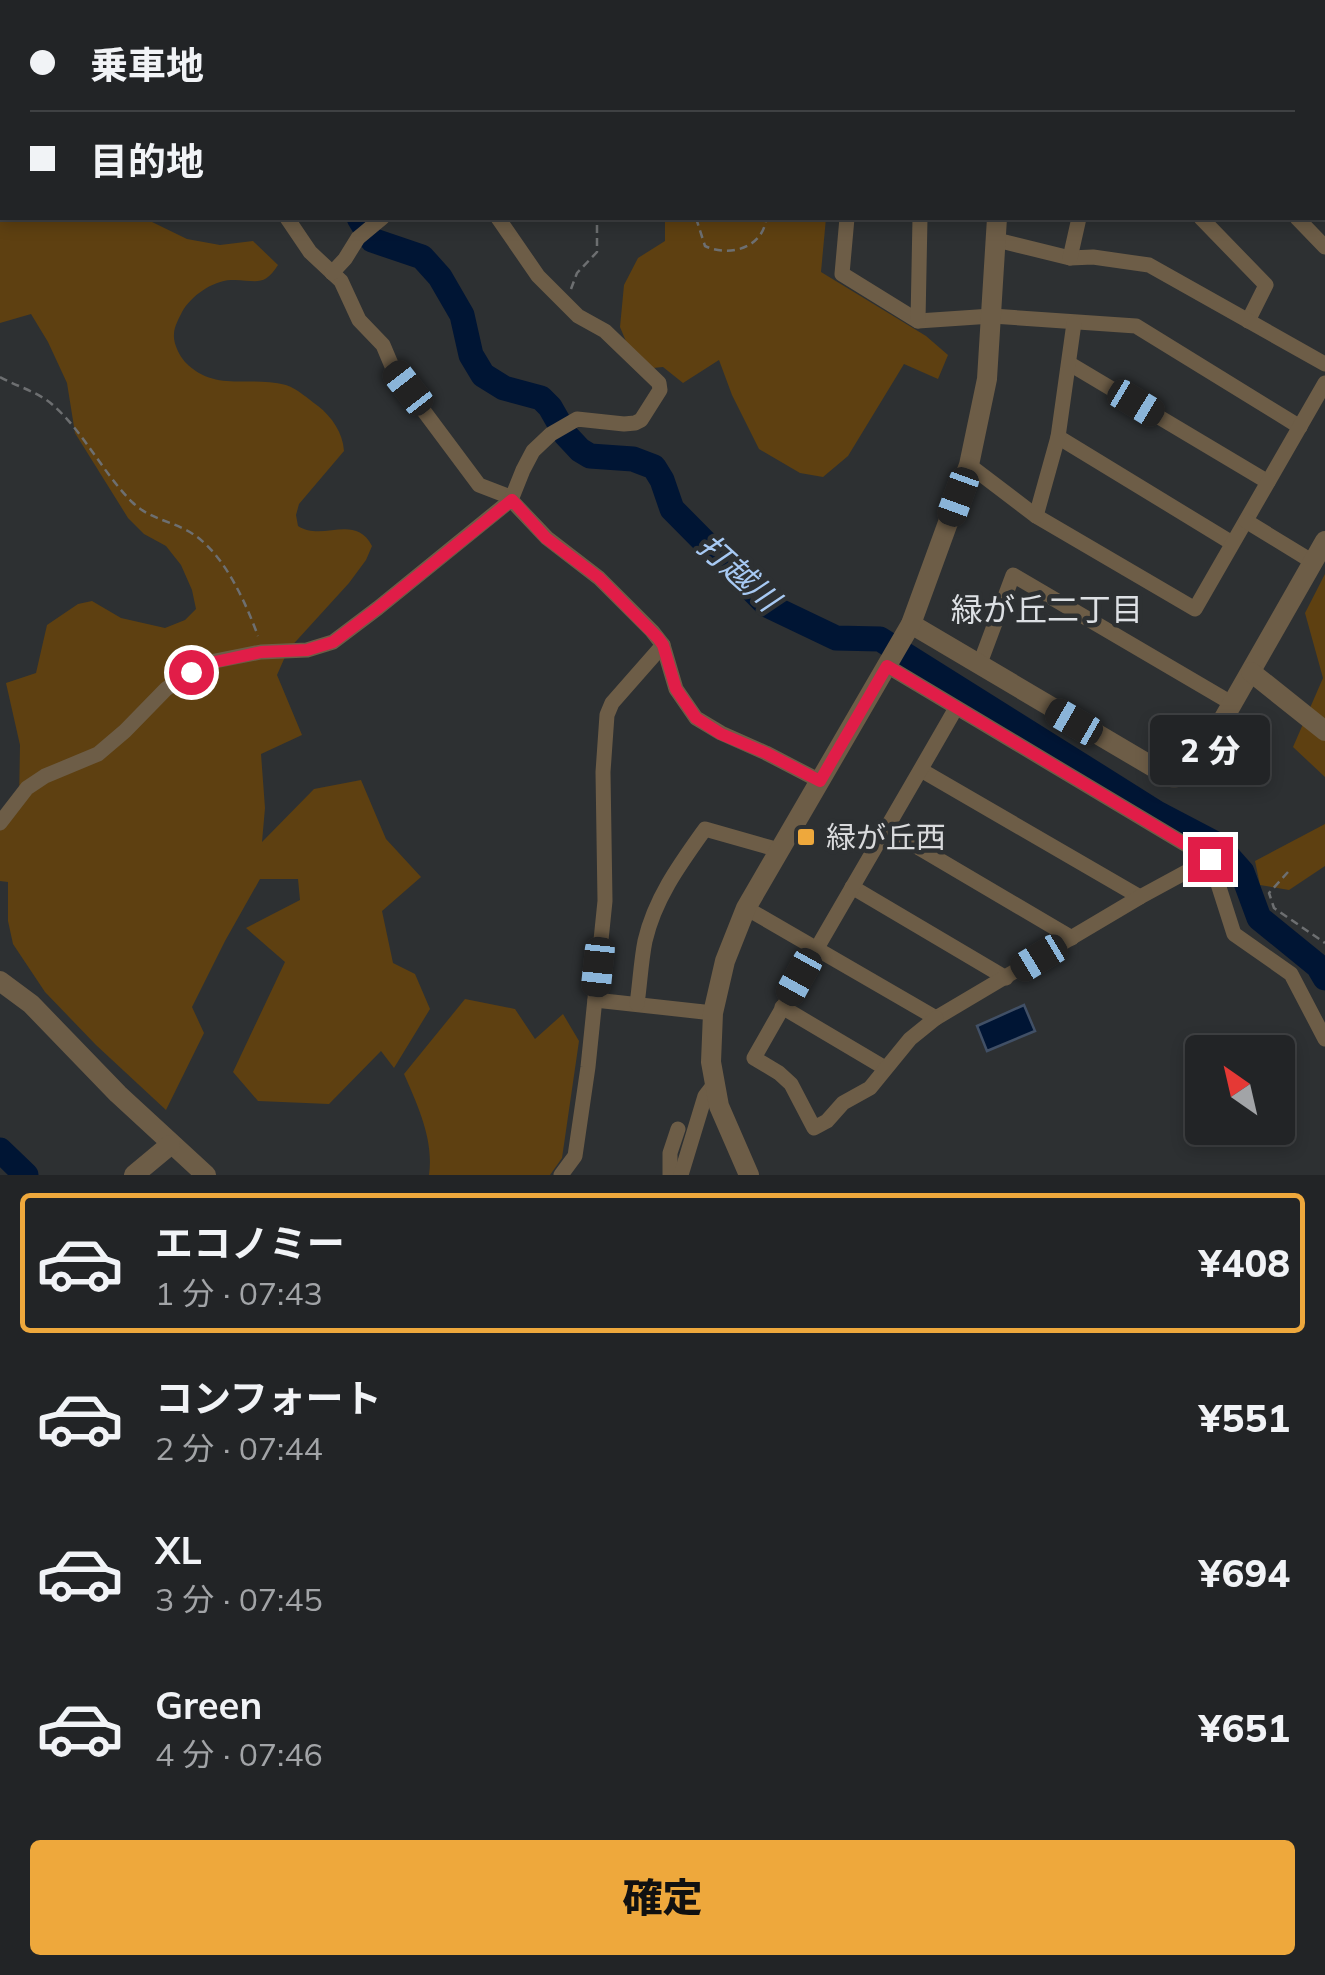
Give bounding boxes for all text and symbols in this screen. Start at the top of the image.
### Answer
text: 乗車地 [90,41,204,89]
text: 目的地 [90,137,204,185]
car [378,355,438,421]
car [1103,375,1169,431]
car [934,464,982,530]
water label: 打越川 [690,525,790,621]
district label: 緑が丘二丁目 [951,589,1143,629]
route start [169,650,214,695]
car [1041,694,1107,750]
callout: 2 分 [1150,714,1270,784]
text: 2 分 [1180,730,1240,770]
place label: 緑が丘西 [826,818,946,856]
marker: 緑が丘西 [795,826,817,848]
route end [1188,837,1233,882]
car [1006,930,1072,986]
car [580,936,616,998]
car [771,943,827,1011]
north arrow [1185,1035,1295,1145]
map controls [1185,1035,1295,1145]
icon: car [35,1218,125,1308]
text: エコノミー [155,1219,345,1267]
text: ¥408 [1199,1239,1290,1287]
text: 1 分 · 07:43 [155,1273,323,1313]
icon: car [35,1373,125,1463]
text: コンフォート [155,1374,382,1422]
text: ¥551 [1199,1394,1290,1442]
text: 2 分 · 07:44 [155,1428,323,1468]
text: XL [155,1526,202,1574]
icon: car [35,1528,125,1618]
text: ¥694 [1199,1549,1290,1597]
text: 3 分 · 07:45 [155,1579,323,1619]
text: Green [155,1681,262,1729]
icon: car [35,1683,125,1773]
text: ¥651 [1199,1704,1290,1752]
text: 4 分 · 07:46 [155,1734,323,1774]
button: 確定 [30,1840,1295,1955]

